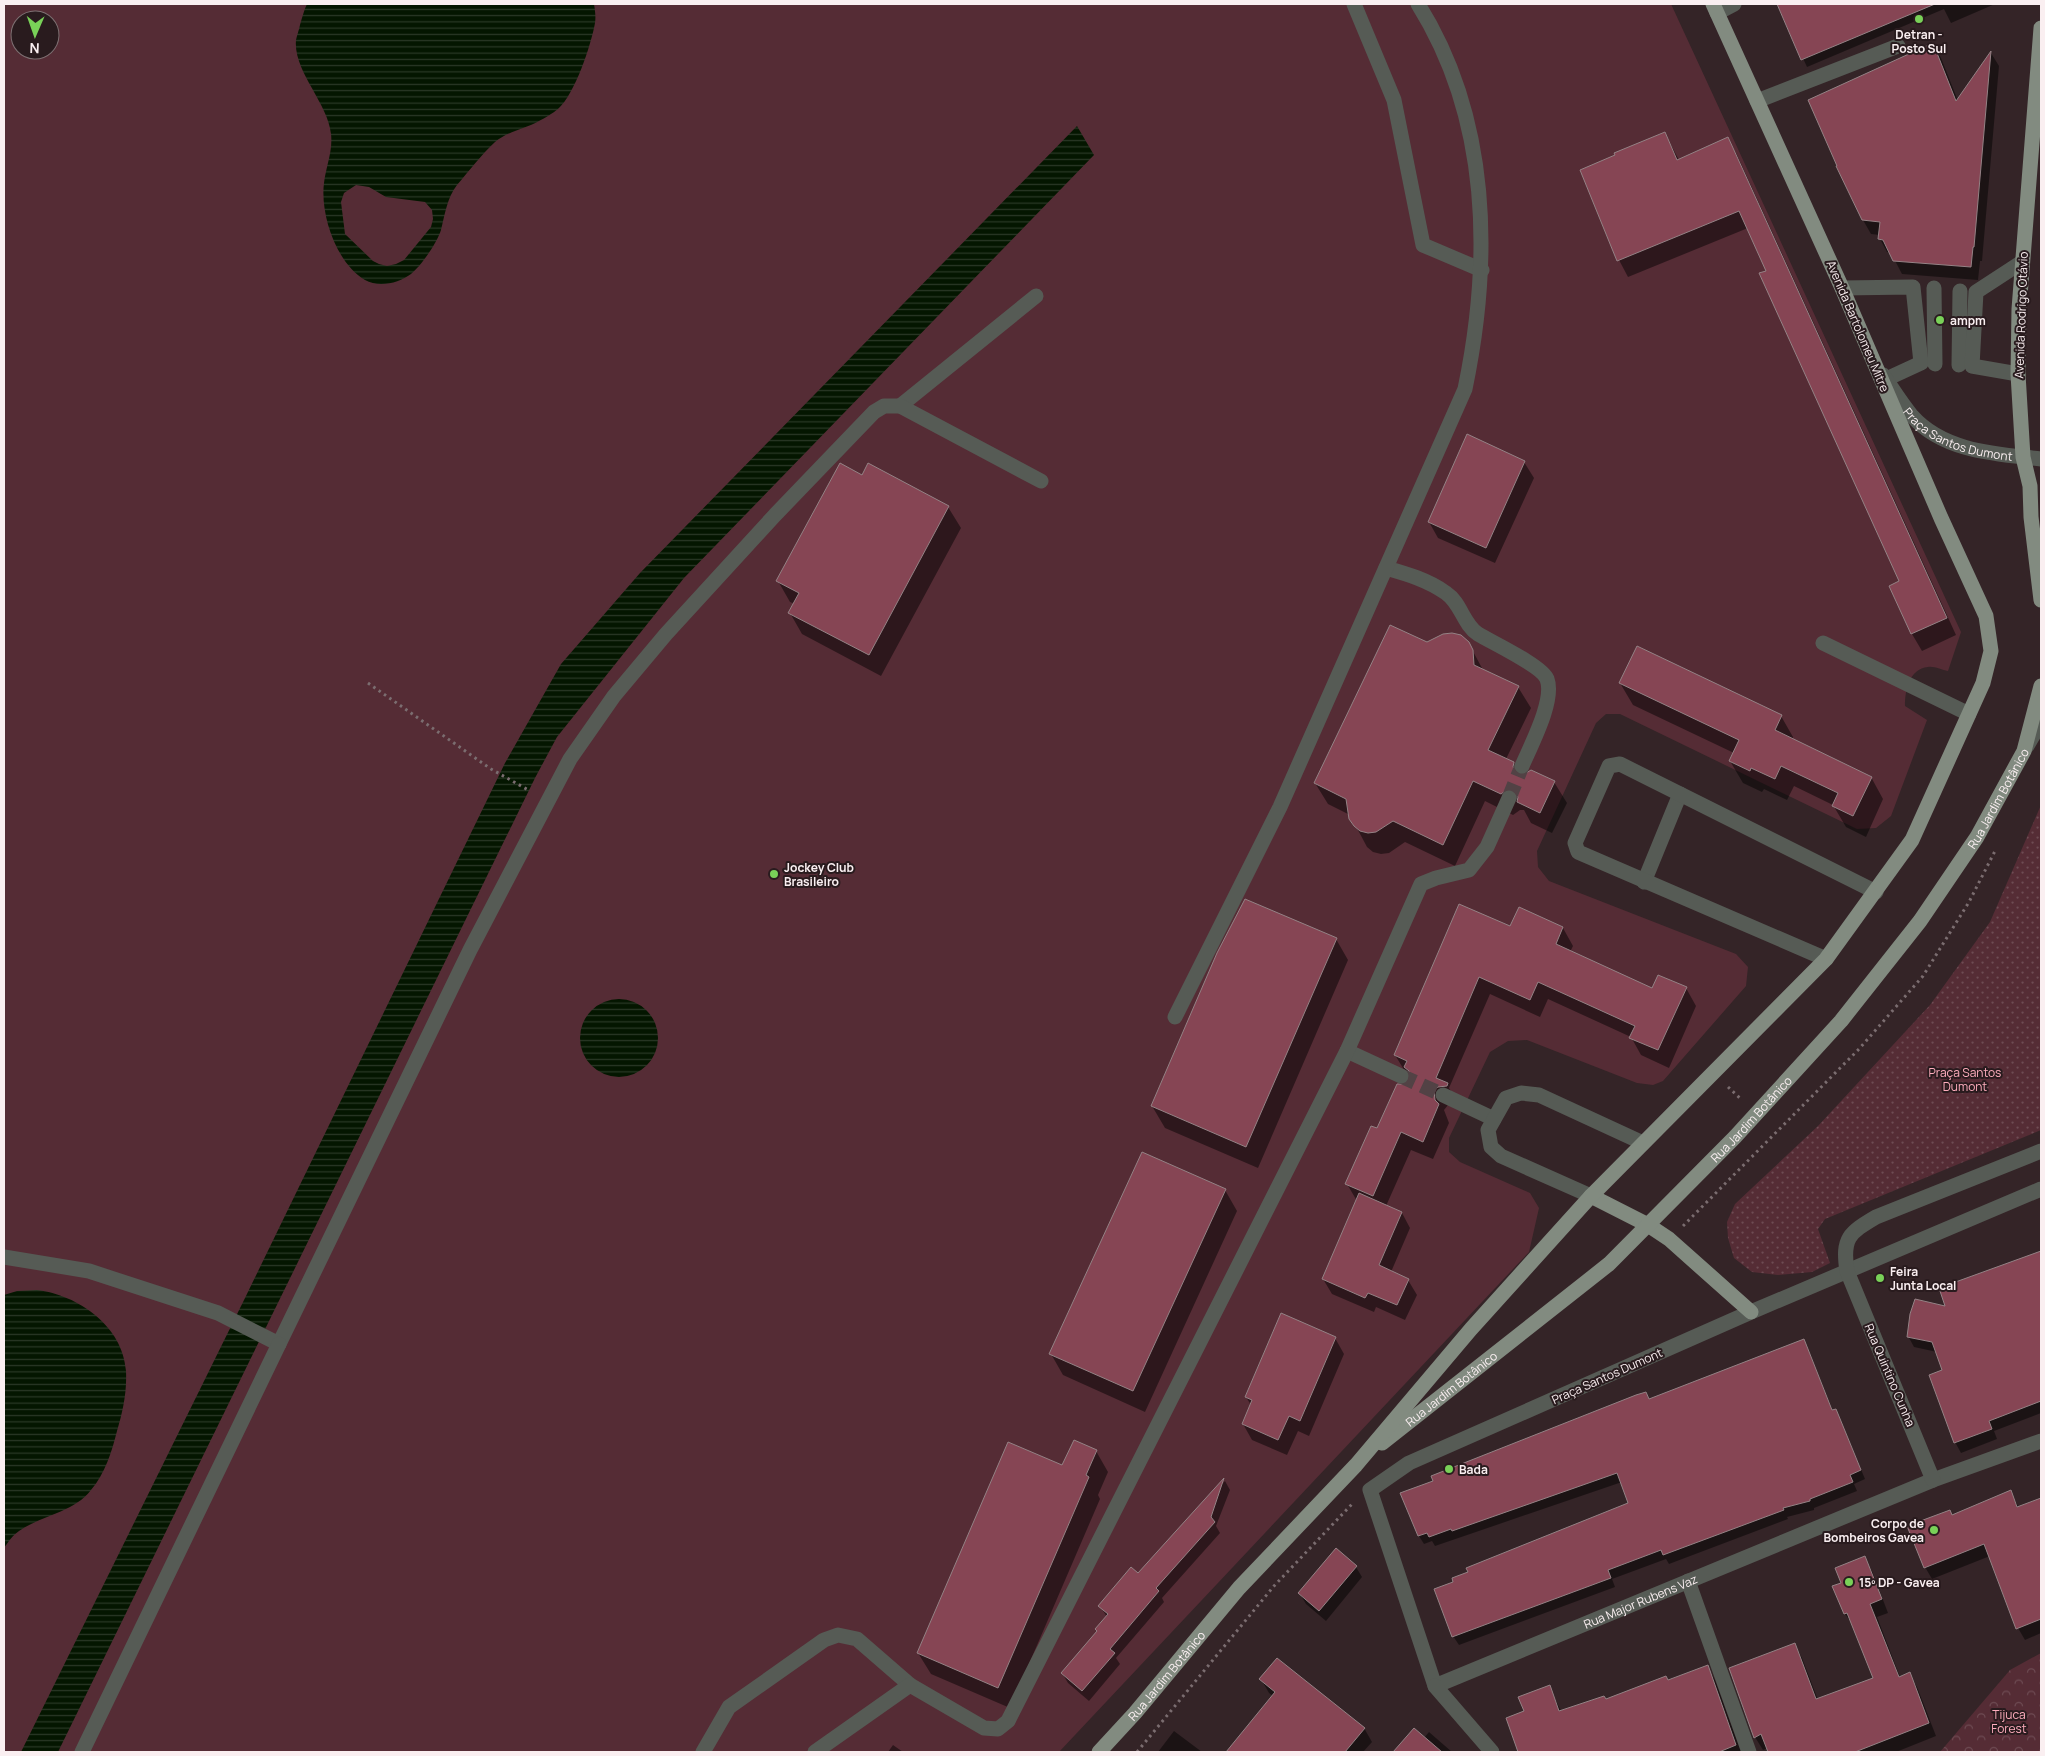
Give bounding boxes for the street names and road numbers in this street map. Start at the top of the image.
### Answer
street label: Avenida Rodrigo Otávio [2010,251,2032,379]
street label: Avenida Bartolomeu Mitre [1823,258,1893,394]
street label: Praça Santos Dumont [1900,404,2014,464]
street label: Rua Jardim Botânico [1963,745,2032,852]
street label: Rua Jardim Botânico [1706,1072,1795,1166]
street label: Rua Quintino Cunha [1861,1321,1919,1429]
street label: Praça Santos Dumont [1549,1344,1665,1408]
street label: Rua Jardim Botânico [1402,1347,1500,1430]
street label: Rua Major Rubens Vaz [1581,1570,1700,1632]
street label: Rua Jardim Botânico [1124,1627,1209,1724]

